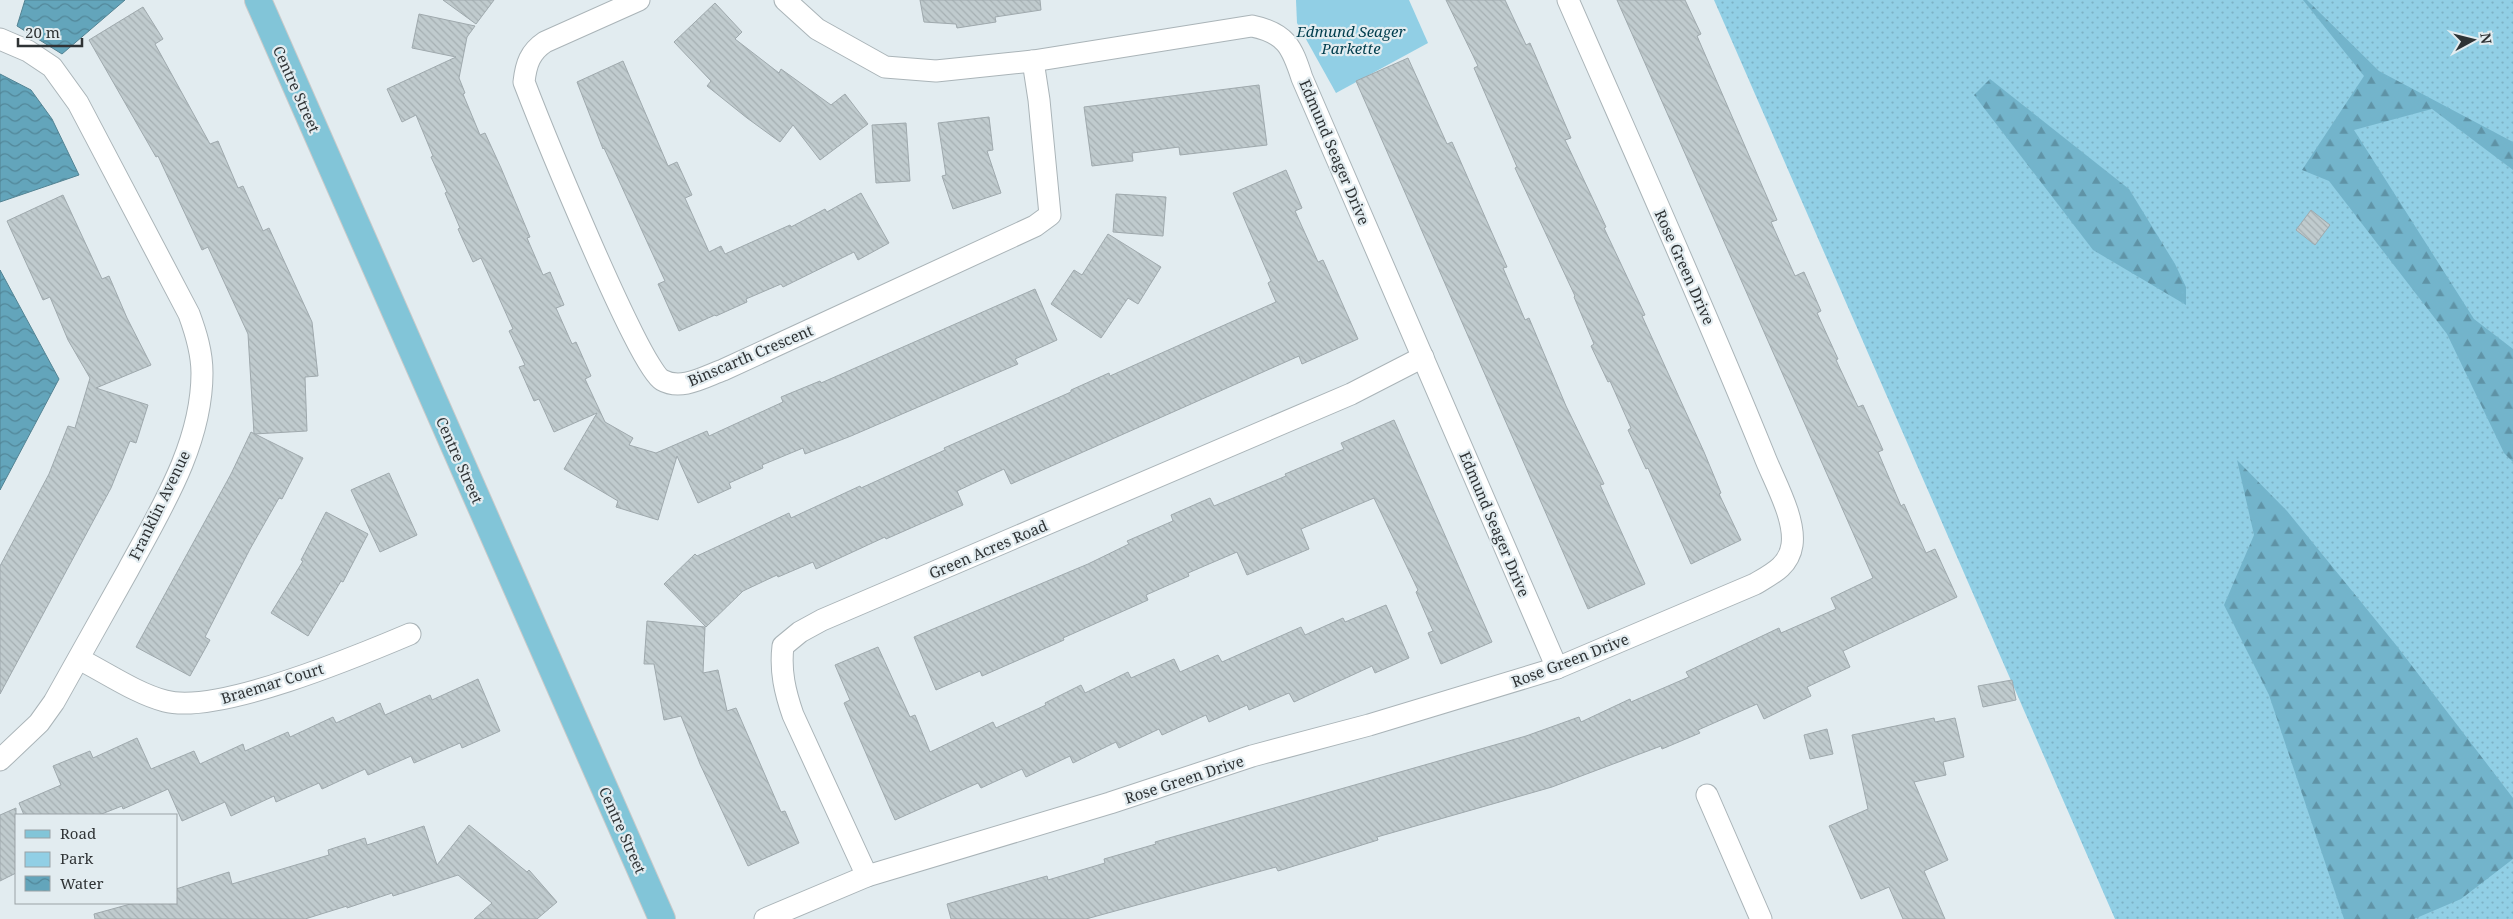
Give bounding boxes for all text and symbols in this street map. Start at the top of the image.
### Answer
scale bar [18,15,81,47]
north arrow [2448,15,2498,65]
park label: Edmund Seager Parkette [1295,21,1406,58]
text: 20 m [25,22,60,42]
text: N [2476,32,2497,45]
street label: Centre Street [269,42,325,136]
street label: Edmund Seager Drive [1295,76,1375,228]
street label: Rose Green Drive [1651,206,1719,328]
street label: Binscarth Crescent [684,320,816,390]
street label: Centre Street [432,413,488,507]
street label: Franklin Avenue [124,447,194,563]
street label: Edmund Seager Drive [1455,448,1535,600]
street label: Green Acres Road [926,515,1050,583]
street label: Rose Green Drive [1508,628,1632,692]
street label: Braemar Court [218,658,326,708]
street label: Rose Green Drive [1122,750,1246,808]
street label: Centre Street [595,783,651,877]
legend [15,814,178,904]
text: Road [60,823,96,843]
text: Park [60,848,94,868]
text: Water [60,873,103,893]

